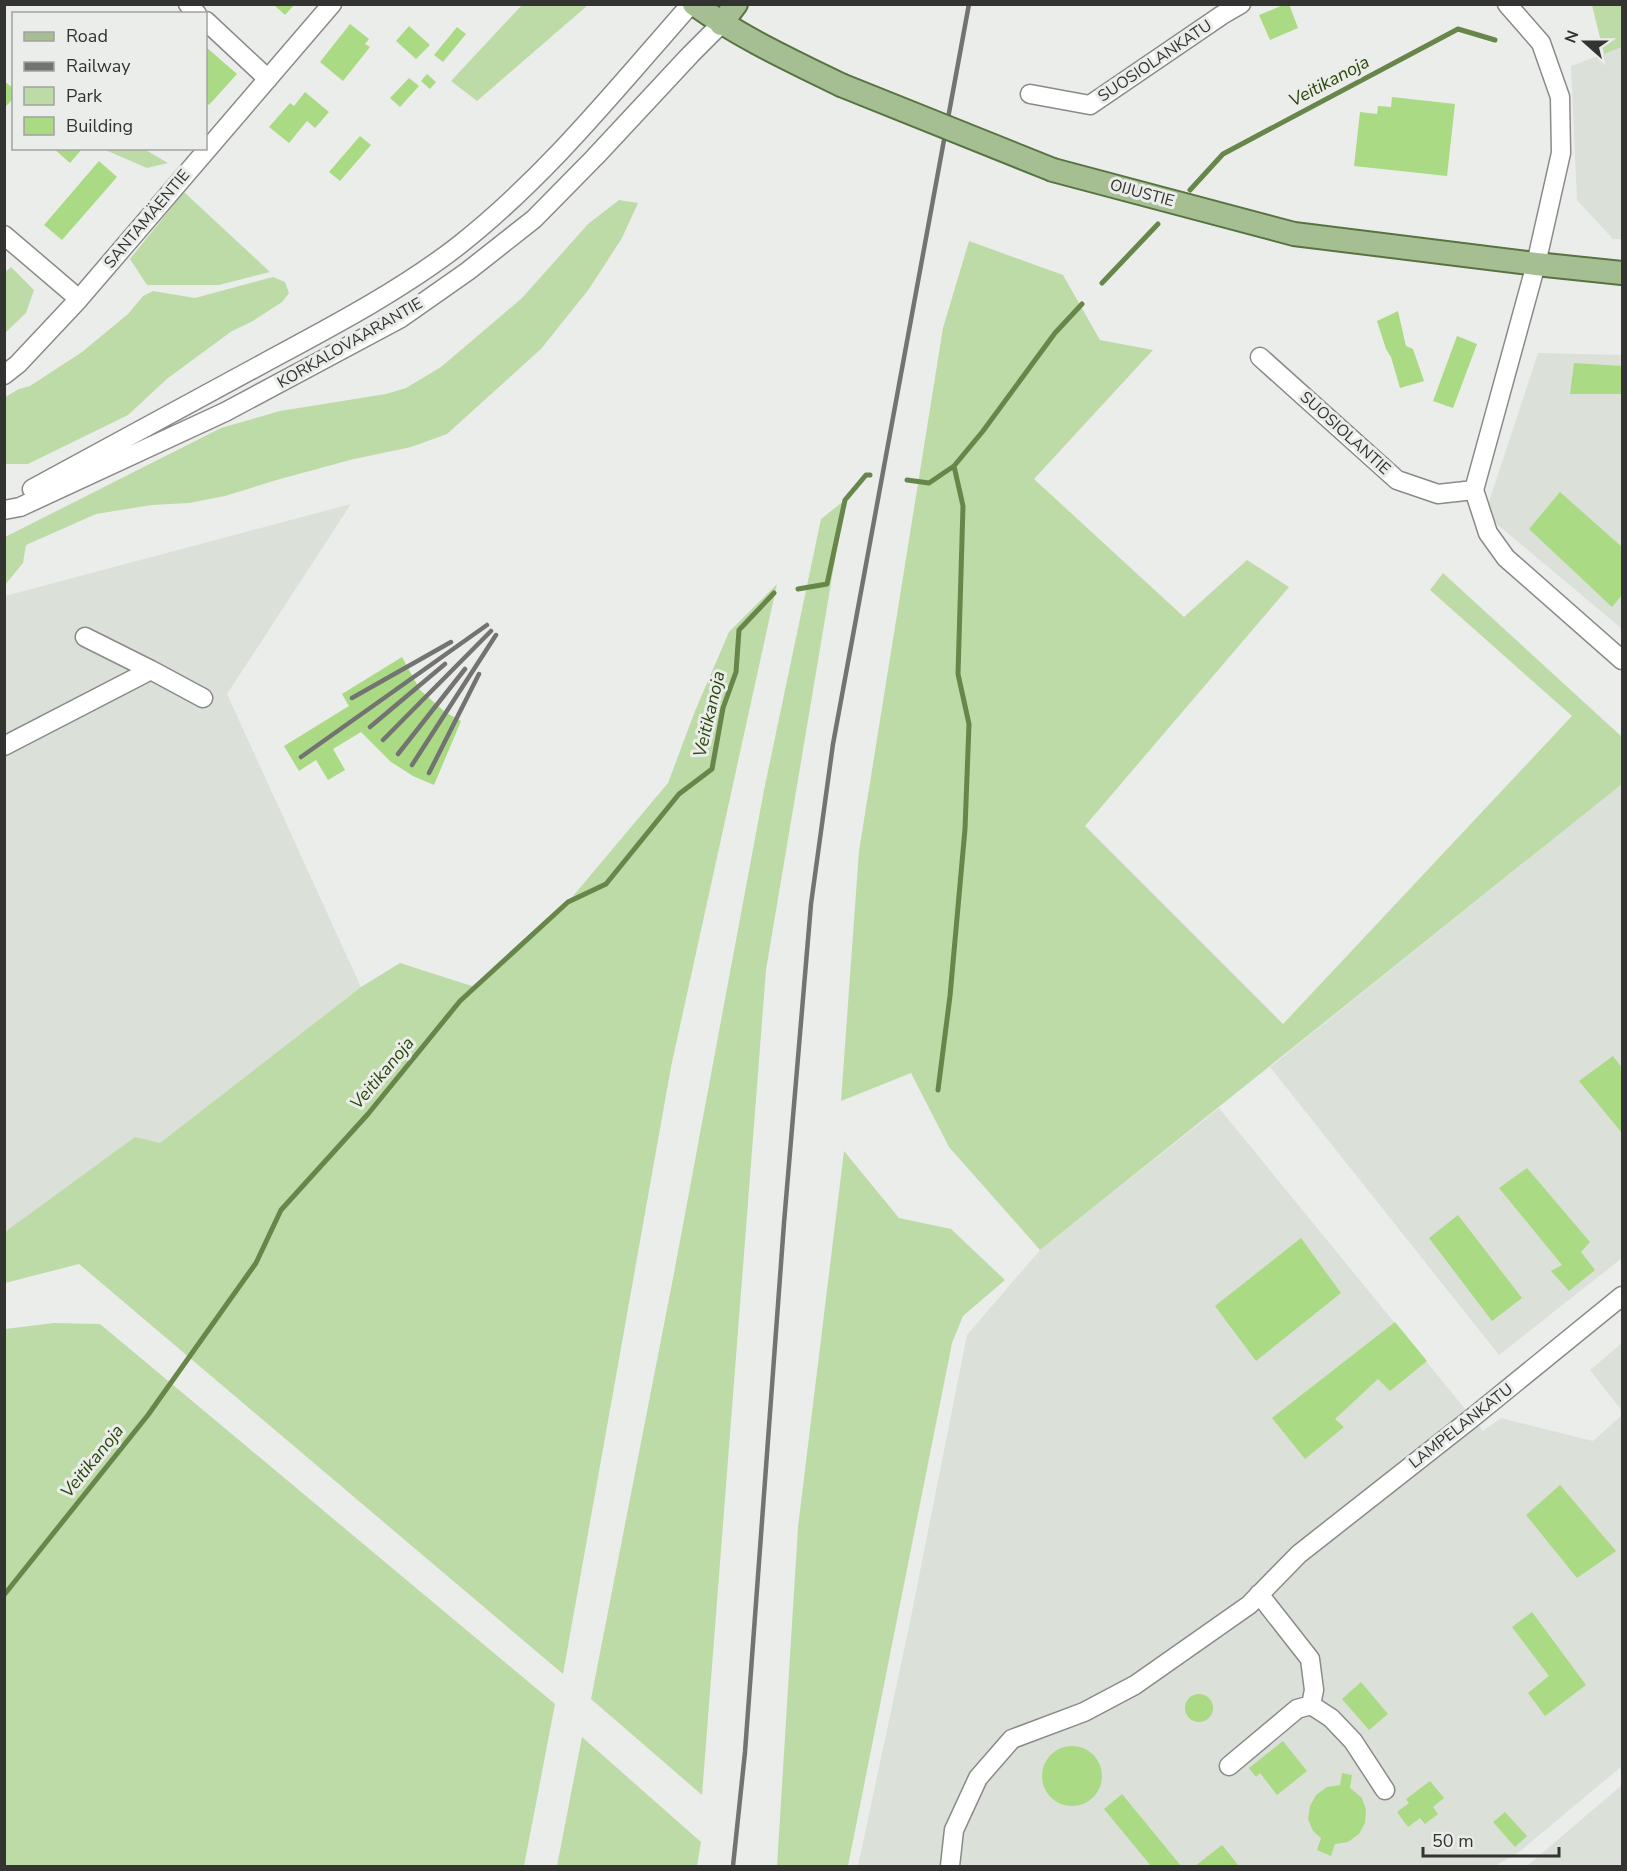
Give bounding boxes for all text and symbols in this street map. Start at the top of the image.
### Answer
legend [12,12,207,150]
north arrow [1555,12,1615,72]
street label: SUOSIOLANKATU [1094,15,1216,107]
text: Road [66,24,108,48]
text: N [1560,27,1584,47]
water label: Veitikanoja [1284,50,1374,112]
text: Railway [66,54,131,78]
text: Park [66,84,103,108]
text: Building [66,114,133,138]
street label: SANTAMÄENTIE [99,165,195,273]
street label: OIJUSTIE [1107,174,1177,212]
street label: KORKALOVAARANTIE [273,292,427,394]
street label: SUOSIOLANTIE [1295,386,1395,480]
water label: Veitikanoja [687,668,731,760]
water label: Veitikanoja [345,1032,419,1114]
street label: LAMPELANKATU [1404,1378,1518,1474]
water label: Veitikanoja [55,1419,129,1503]
scale bar [1423,1820,1560,1858]
text: 50 m [1432,1829,1474,1853]

